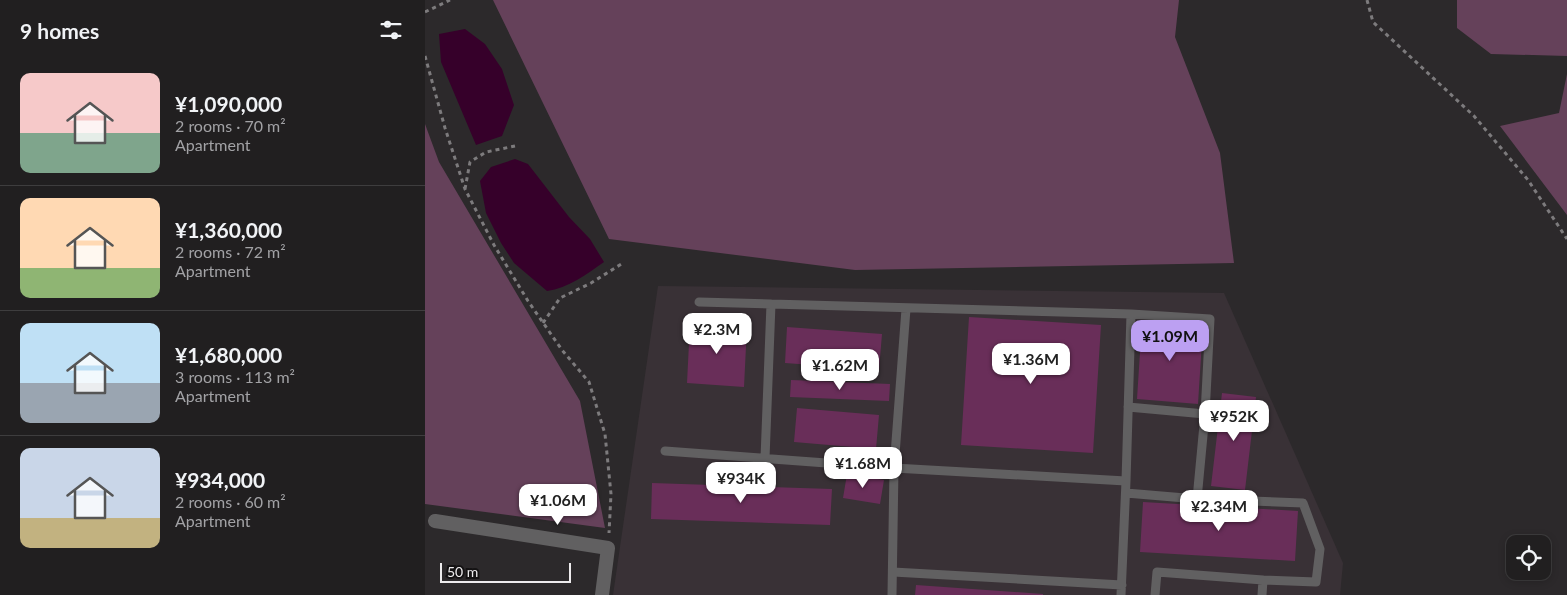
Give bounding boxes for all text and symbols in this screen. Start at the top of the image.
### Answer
icon: filters [377,16,405,44]
text: 9 homes [20,18,99,43]
text: ¥1,090,000 [175,91,282,116]
icon: home [60,93,120,153]
text: 2 rooms · 70 m² [175,116,286,135]
text: Apartment [175,135,250,154]
text: ¥1,360,000 [175,217,282,242]
icon: home [60,218,120,278]
text: 2 rooms · 72 m² [175,242,286,261]
text: Apartment [175,261,250,280]
pin: ¥2.3M [682,312,752,355]
text: ¥2.3M [694,319,740,338]
pin: ¥1.09M [1129,320,1211,362]
text: ¥1.09M [1142,326,1198,345]
text: ¥1,680,000 [175,342,282,367]
pin: ¥1.36M [990,342,1072,385]
icon: home [60,343,120,403]
pin: ¥1.62M [799,348,881,391]
text: ¥1.36M [1003,349,1059,368]
text: ¥1.62M [812,355,868,374]
text: 3 rooms · 113 m² [175,367,295,386]
text: Apartment [175,386,250,405]
pin: ¥952K [1199,400,1269,442]
text: ¥952K [1210,406,1258,425]
pin: ¥1.68M [822,446,904,489]
text: ¥1.68M [835,453,891,472]
pin: ¥934K [706,462,776,504]
text: ¥934,000 [175,467,265,492]
icon: home [60,468,120,528]
text: ¥934K [717,468,765,487]
pin: ¥1.06M [517,484,599,526]
text: ¥1.06M [530,490,586,509]
pin: ¥2.34M [1178,490,1260,532]
text: 2 rooms · 60 m² [175,492,286,511]
text: ¥2.34M [1191,496,1247,515]
text: Apartment [175,511,250,530]
map controls [1506,535,1551,580]
button: locate [1506,535,1551,580]
scale bar [440,560,571,583]
text: 50 m [447,563,478,580]

